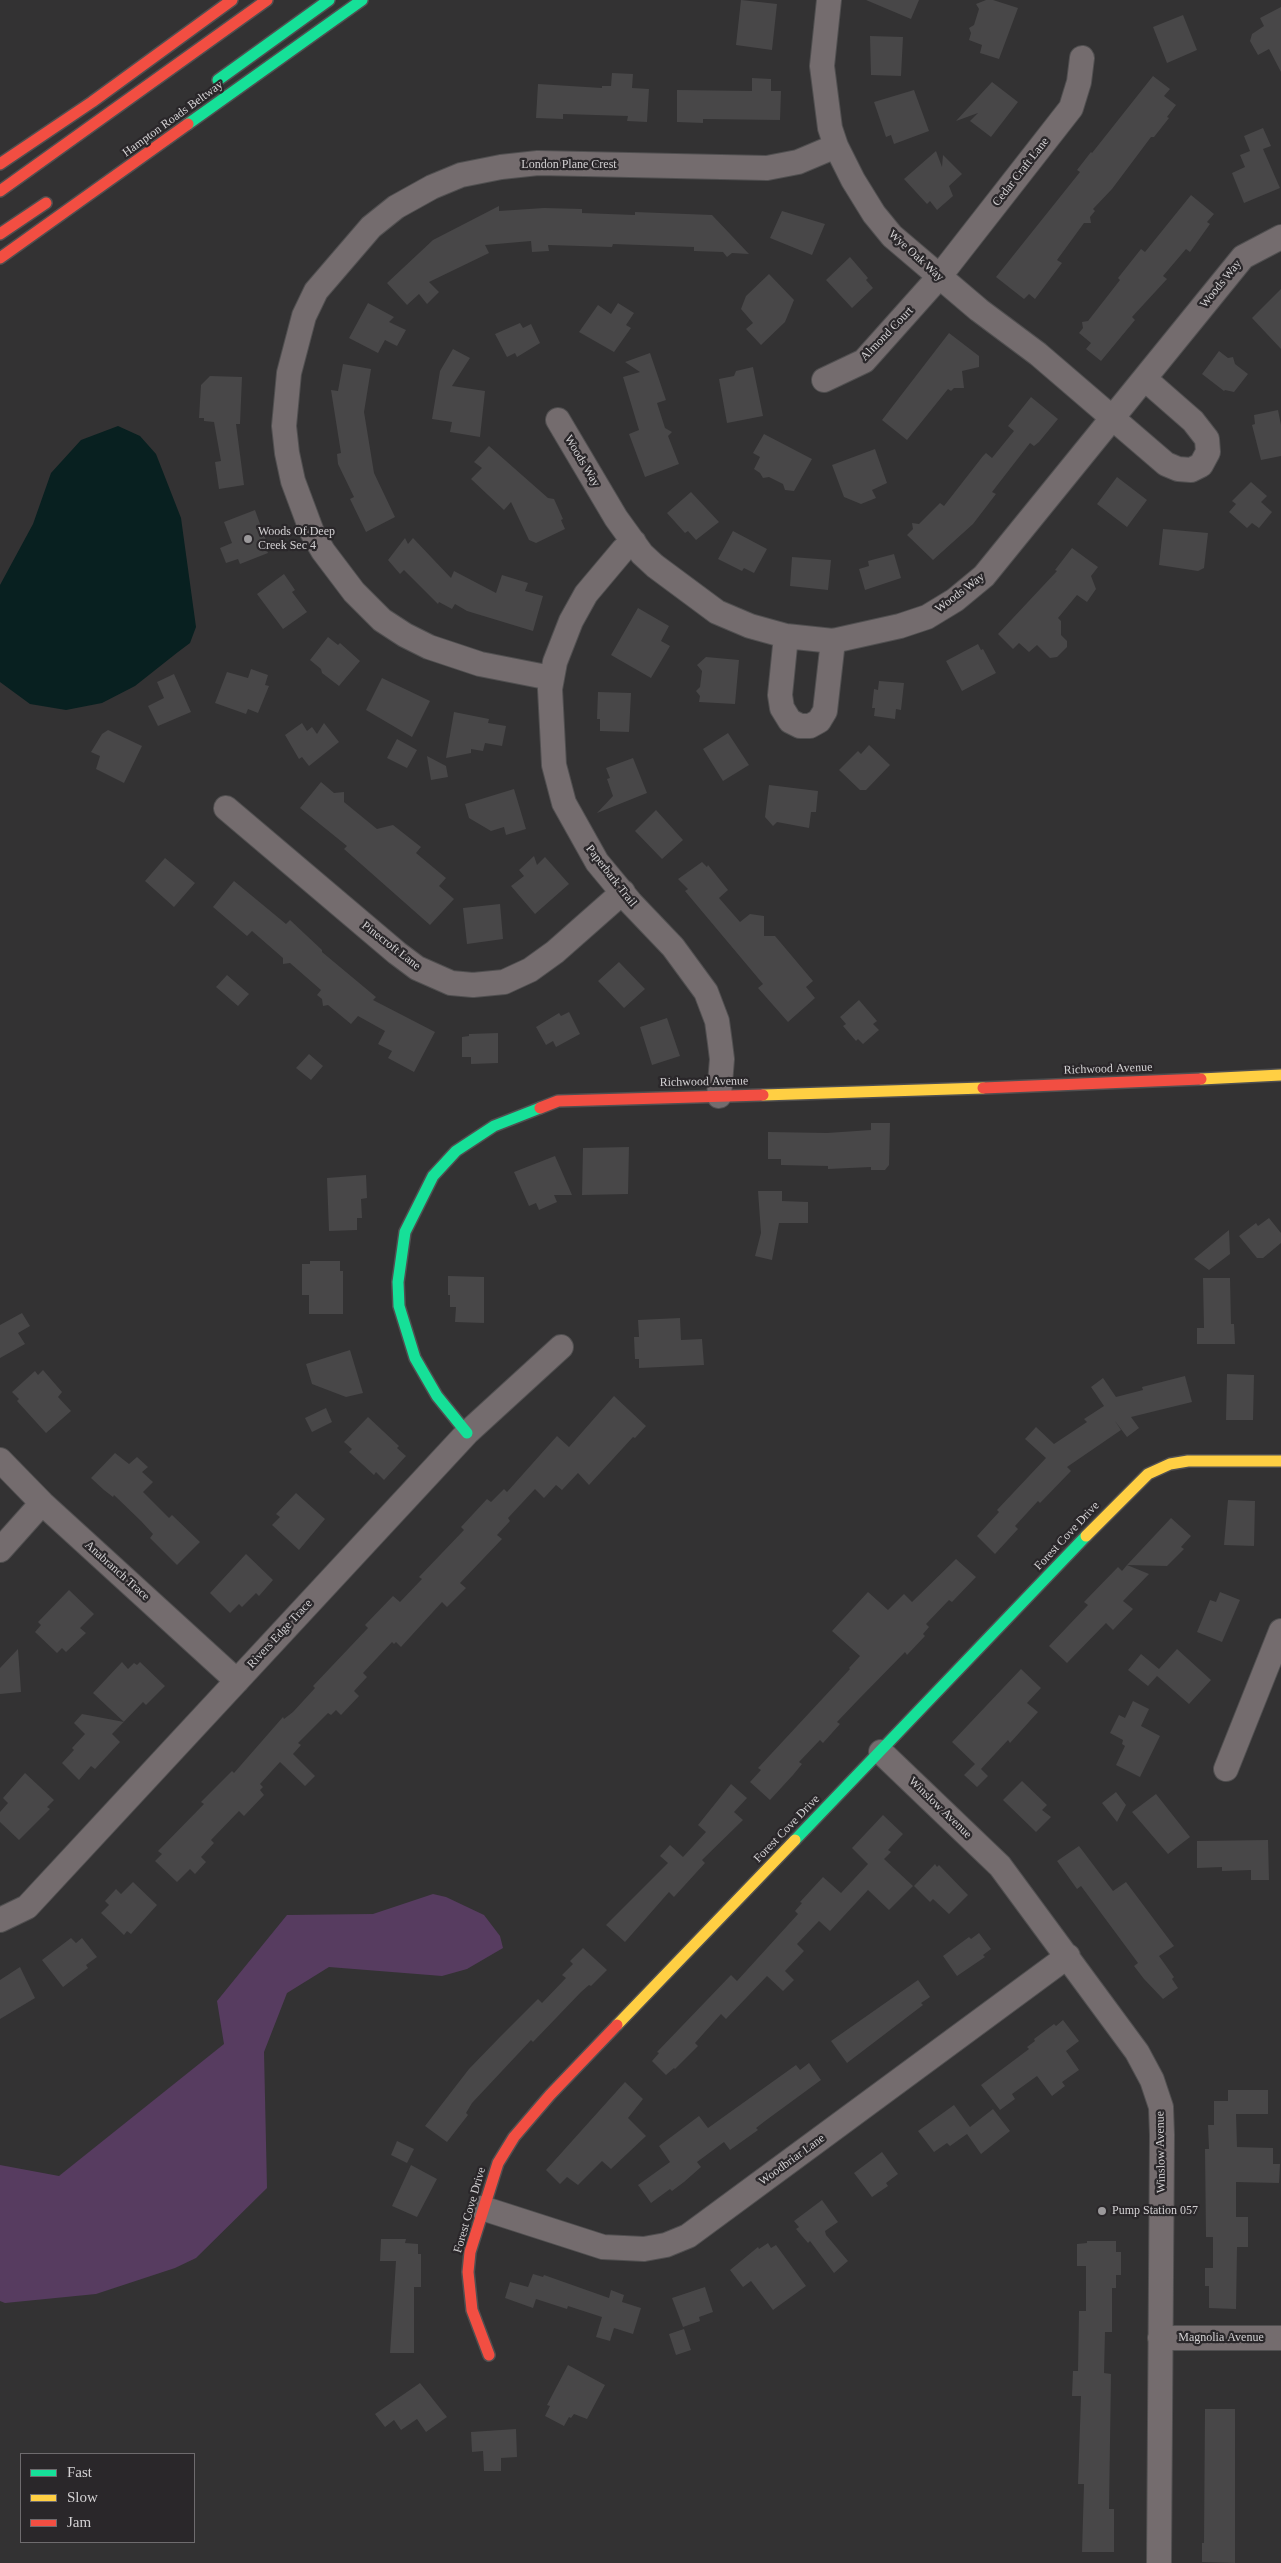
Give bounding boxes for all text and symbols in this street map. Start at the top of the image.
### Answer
street label: Hampton Roads Beltway [120,78,226,160]
street label: Cedar Craft Lane [990,135,1052,209]
street label: London Plane Crest [521,158,617,172]
street label: Wye Oak Way [885,227,947,285]
street label: Woods Way [1197,257,1245,311]
street label: Almond Court [858,304,916,364]
street label: Woods Way [561,433,603,489]
place label: Woods Of Deep Creek Sec 4 [258,525,335,553]
marker: Woods Of Deep Creek Sec 4 [242,533,254,545]
street label: Woods Way [933,570,987,616]
street label: Paperbark Trail [582,842,640,910]
street label: Pinecroft Lane [359,918,423,974]
street label: Richwood Avenue [1063,1060,1153,1078]
street label: Richwood Avenue [660,1074,748,1090]
street label: Forest Cove Drive [1032,1499,1102,1573]
street label: Anabranch Trace [82,1538,152,1604]
street label: Rivers Edge Trace [244,1597,316,1671]
street label: Winslow Avenue [905,1774,975,1842]
street label: Forest Cove Drive [751,1792,823,1866]
street label: Winslow Avenue [1153,2111,1169,2193]
street label: Woodbriar Lane [756,2131,828,2189]
street label: Forest Cove Drive [451,2165,489,2255]
place label: Pump Station 057 [1112,2204,1198,2218]
marker: Pump Station 057 [1096,2205,1108,2217]
street label: Magnolia Avenue [1178,2331,1264,2345]
legend [20,2453,195,2543]
text: Fast [67,2464,92,2480]
text: Slow [67,2489,98,2505]
text: Jam [67,2514,91,2530]

